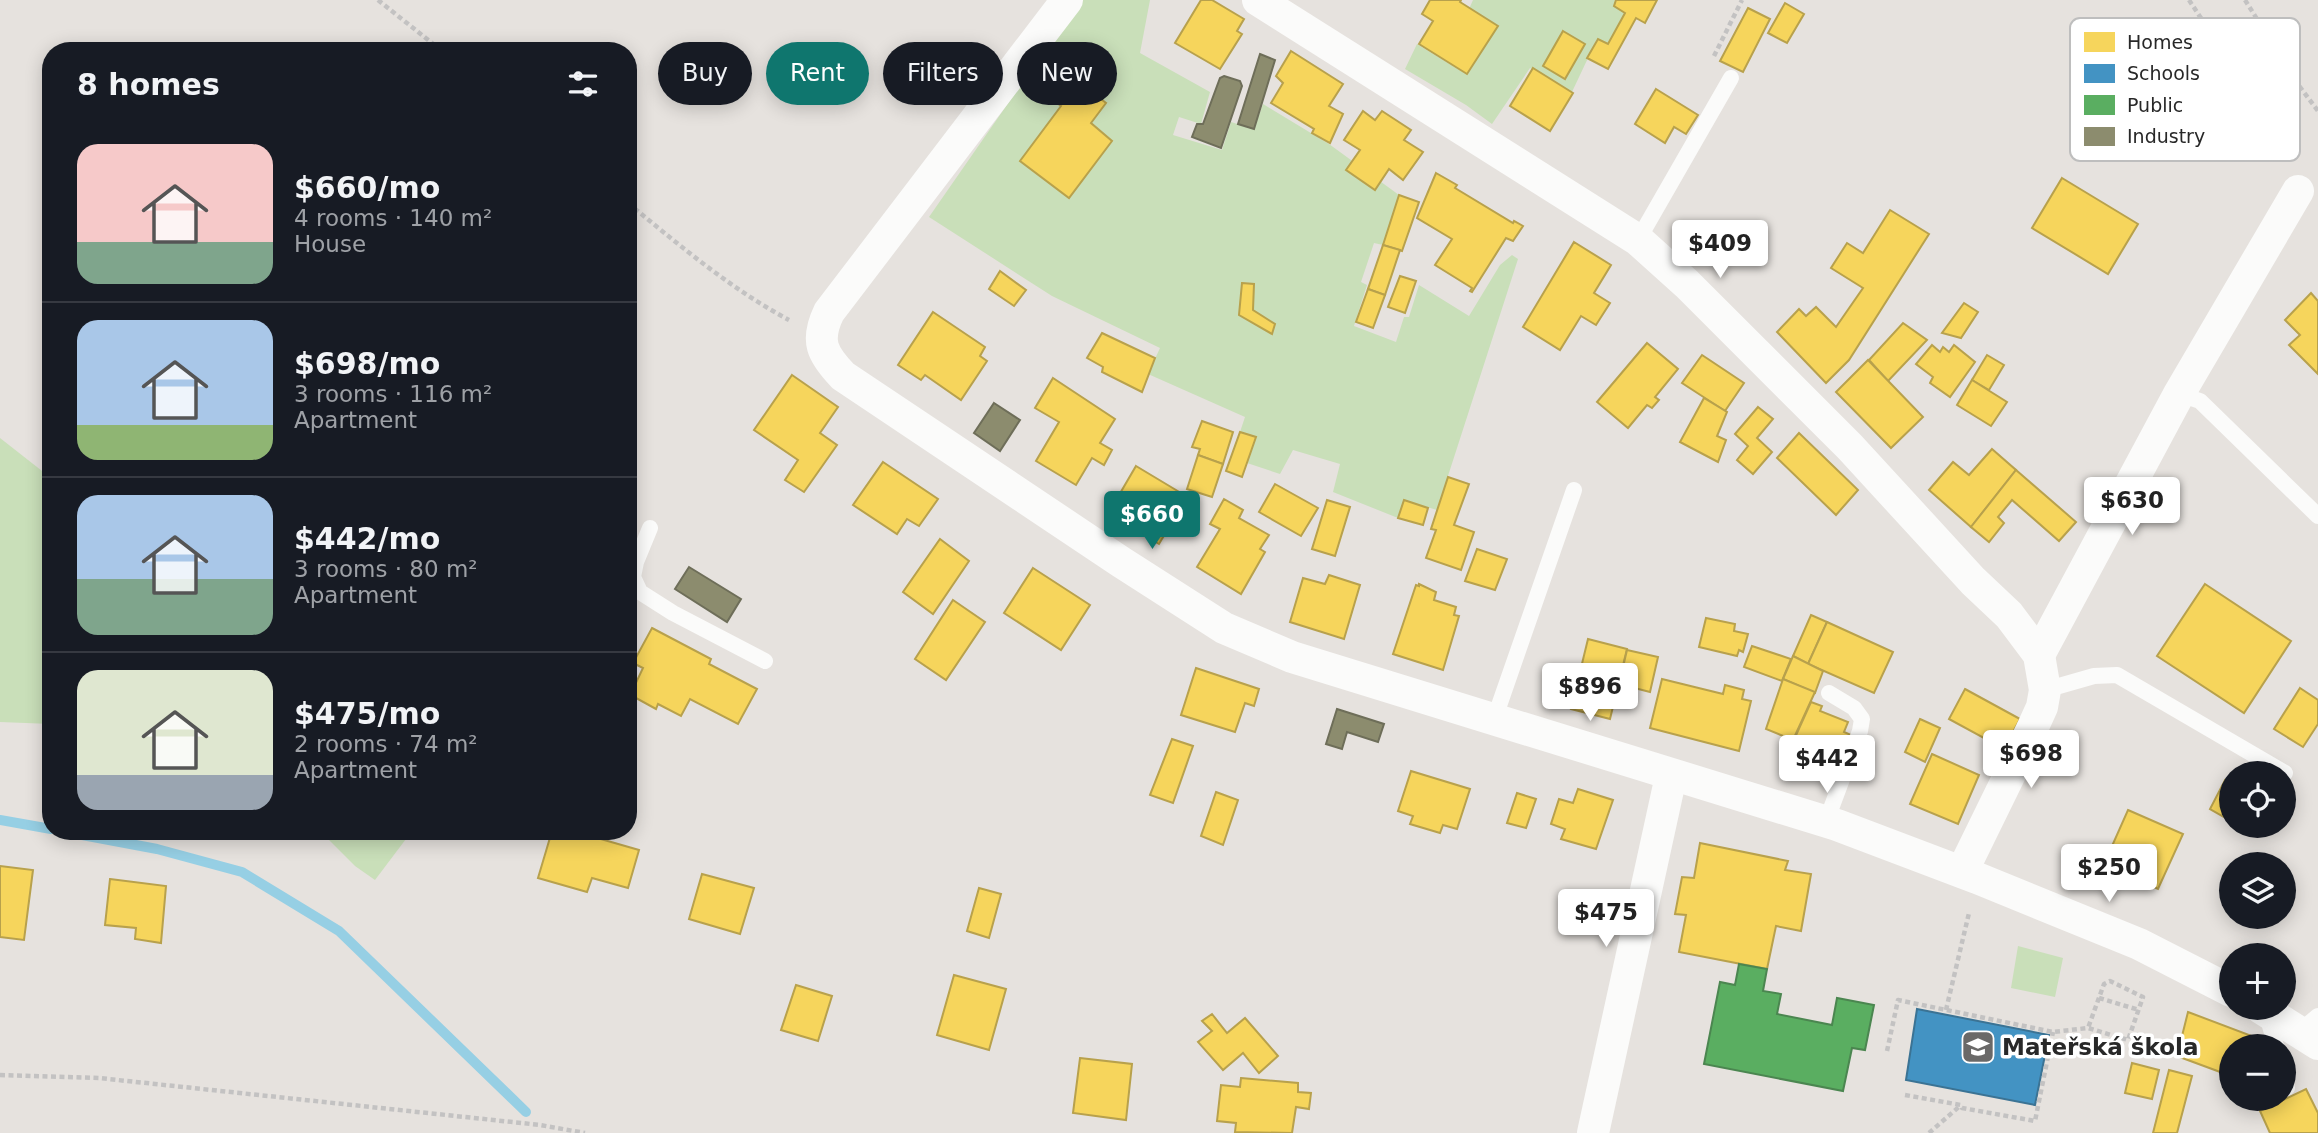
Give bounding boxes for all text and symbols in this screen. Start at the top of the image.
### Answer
legend [2070,18,2300,161]
text: Homes [2127,31,2193,53]
chip: Buy [658,42,752,105]
chip: Rent [766,42,869,105]
chip: Filters [883,42,1003,105]
chip: New [1017,42,1117,105]
text: Schools [2127,62,2200,84]
icon: filters [564,65,602,103]
text: 8 homes [77,67,220,102]
text: Public [2127,94,2183,116]
text: Industry [2127,125,2205,147]
text: $660/mo [294,170,440,205]
icon: home [133,172,217,256]
text: 4 rooms · 140 m² [294,205,492,231]
pin: $409 [1679,220,1761,280]
text: $409 [1688,230,1752,256]
text: House [294,231,366,257]
text: $698/mo [294,346,440,381]
icon: home [133,348,217,432]
text: 3 rooms · 116 m² [294,381,492,407]
text: Apartment [294,407,417,433]
pin: $630 [2091,477,2173,537]
text: $630 [2100,487,2164,513]
pin: $660 [1111,491,1193,551]
text: $660 [1120,501,1184,527]
text: $442/mo [294,521,440,556]
icon: home [133,523,217,607]
text: 3 rooms · 80 m² [294,556,478,582]
text: Apartment [294,582,417,608]
pin: $896 [1549,664,1631,723]
text: $896 [1558,673,1622,699]
text: $475/mo [294,696,440,731]
icon: home [133,698,217,782]
pin: $698 [1990,730,2072,790]
text: 2 rooms · 74 m² [294,731,478,757]
pin: $442 [1786,736,1868,795]
text: $698 [1999,740,2063,766]
text: $442 [1795,745,1859,771]
text: Apartment [294,757,417,783]
map controls [2219,761,2296,1111]
button: locate [2219,761,2296,838]
pin: $250 [2068,844,2150,904]
button: layers [2219,852,2296,929]
text: $250 [2077,854,2141,880]
pin: $475 [1565,890,1647,949]
text: $475 [1574,899,1638,925]
button: + [2219,943,2296,1020]
school or university icon: Mateřská škola [1959,1028,1997,1066]
place label: Mateřská škola [2002,1034,2198,1060]
button: − [2219,1034,2296,1111]

